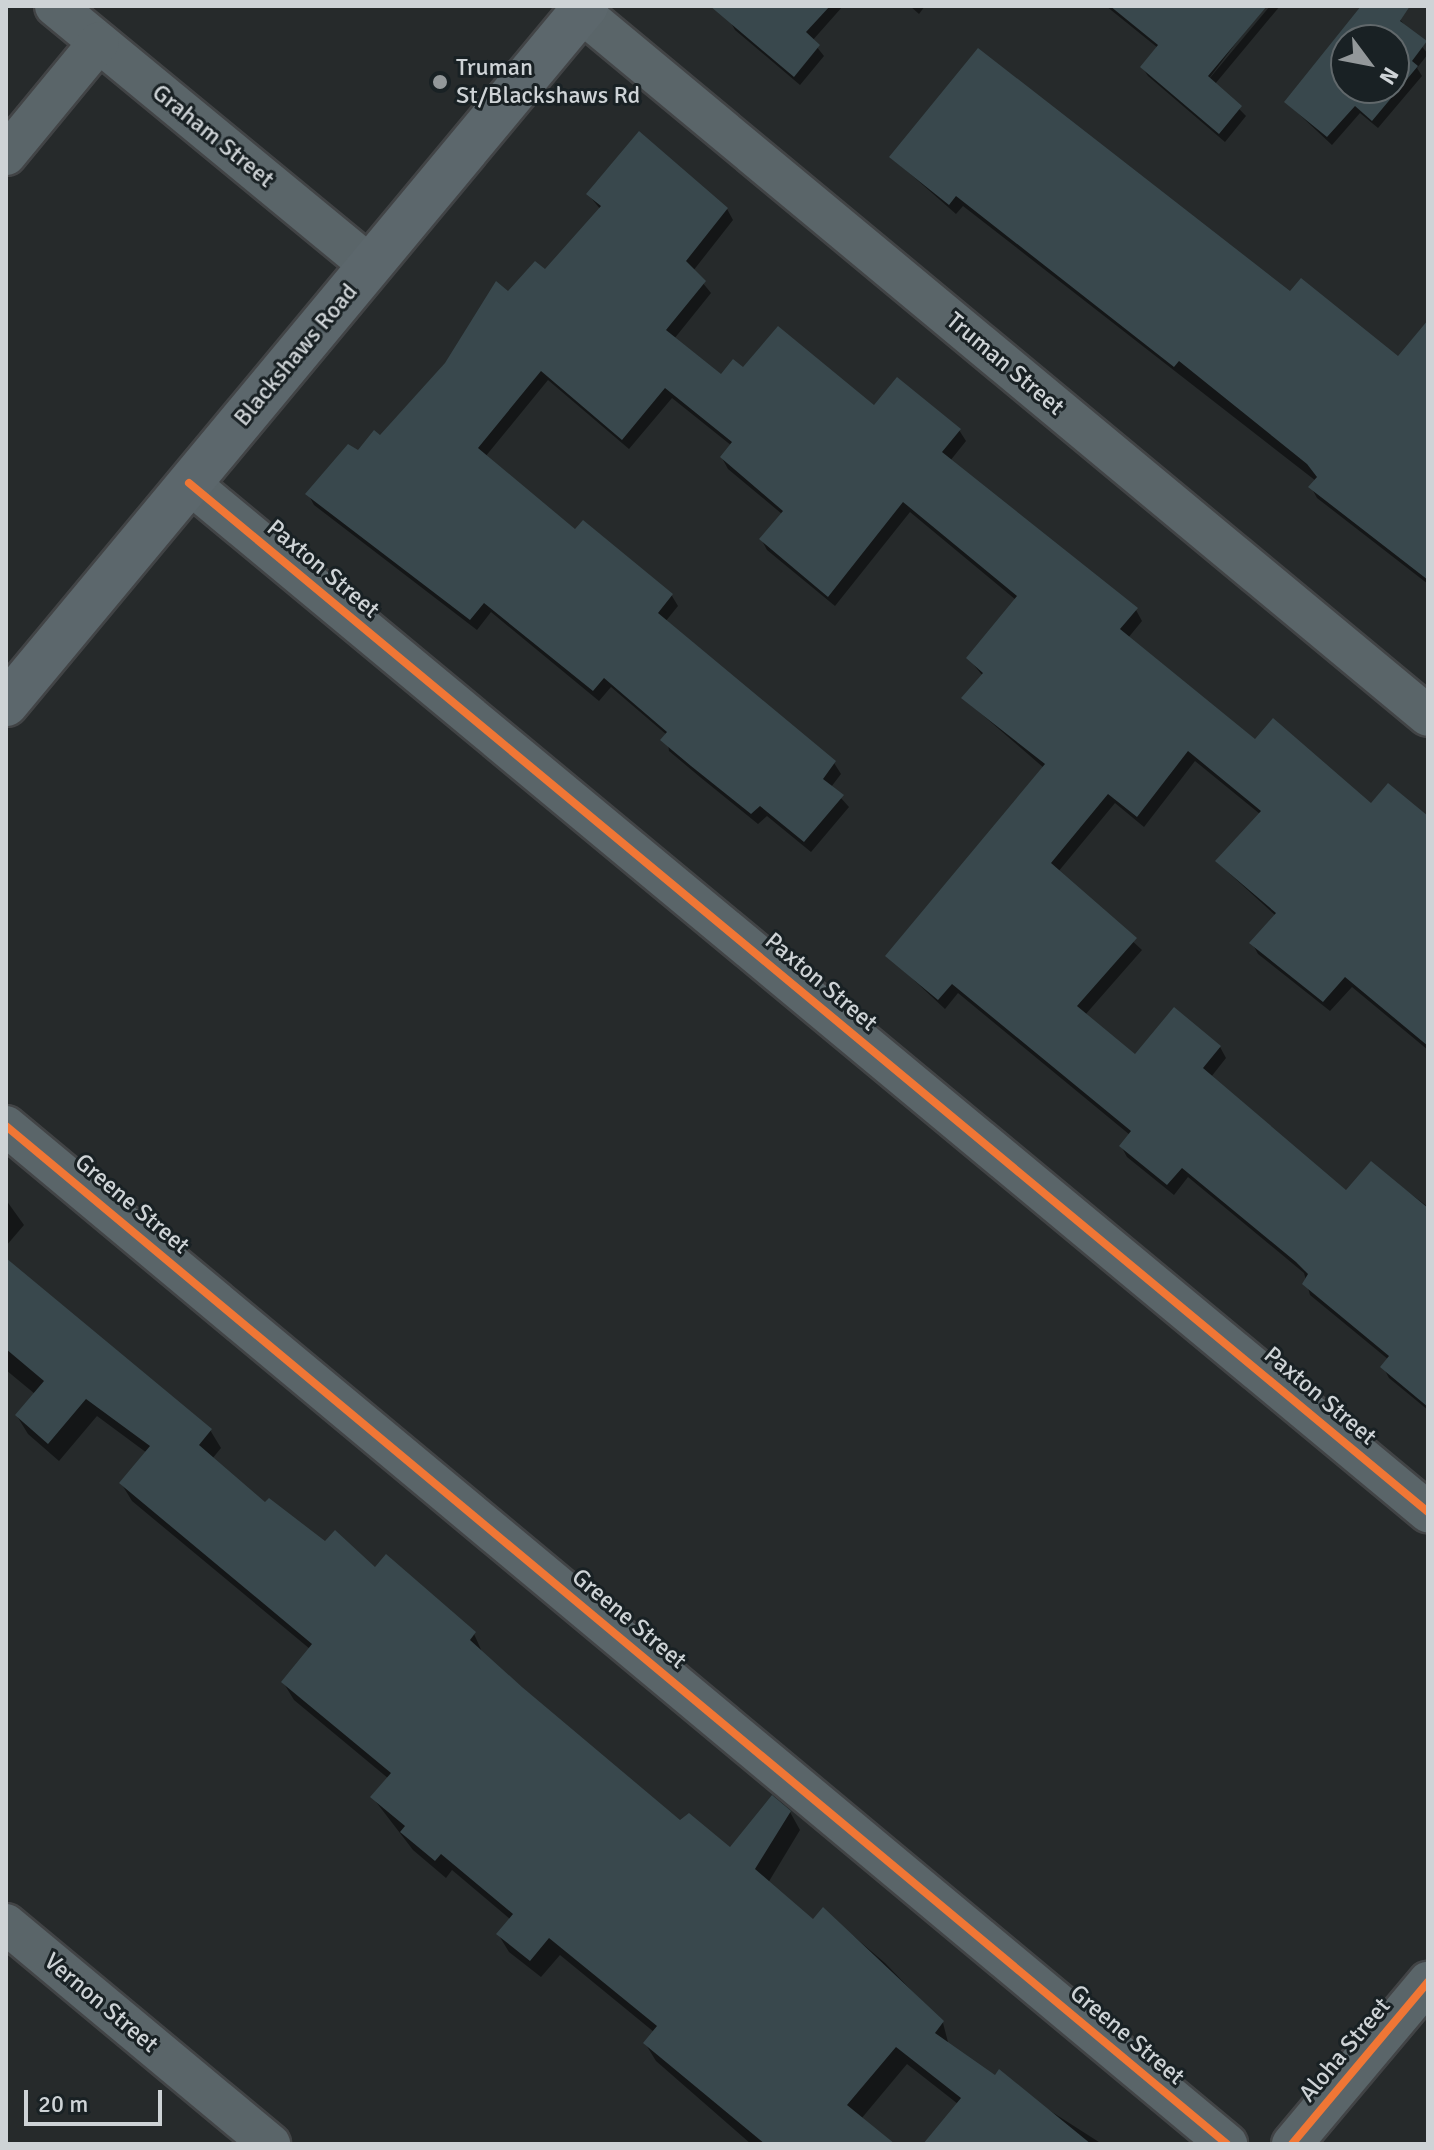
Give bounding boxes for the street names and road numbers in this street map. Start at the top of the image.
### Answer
street label: Graham Street [146,78,280,194]
street label: Blackshaws Road [228,278,364,432]
street label: Truman Street [940,306,1070,422]
street label: Paxton Street [261,514,385,624]
street label: Paxton Street [759,927,883,1037]
street label: Greene Street [69,1148,195,1260]
street label: Paxton Street [1258,1341,1382,1451]
street label: Greene Street [566,1563,692,1675]
street label: Vernon Street [38,1947,164,2059]
street label: Greene Street [1064,1979,1190,2091]
street label: Aloha Street [1293,1992,1397,2108]

